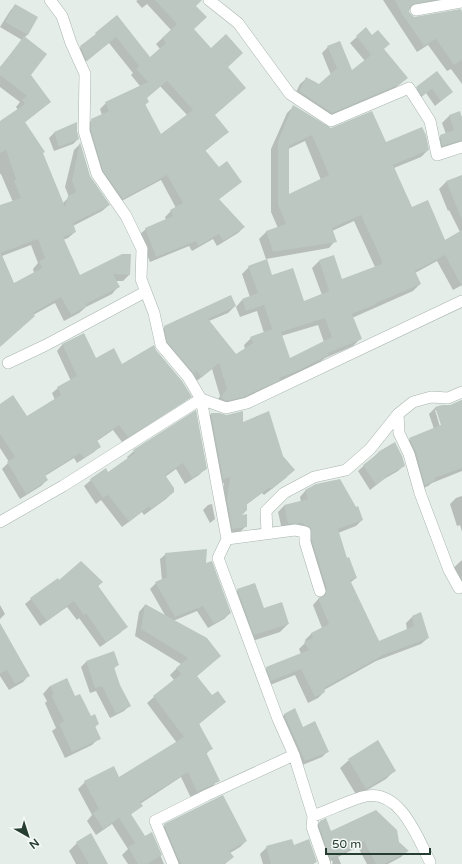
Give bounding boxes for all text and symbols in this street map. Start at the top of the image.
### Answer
north arrow [8,816,48,856]
scale bar [326,830,430,856]
text: N [26,836,42,851]
text: 50 m [332,837,361,851]

